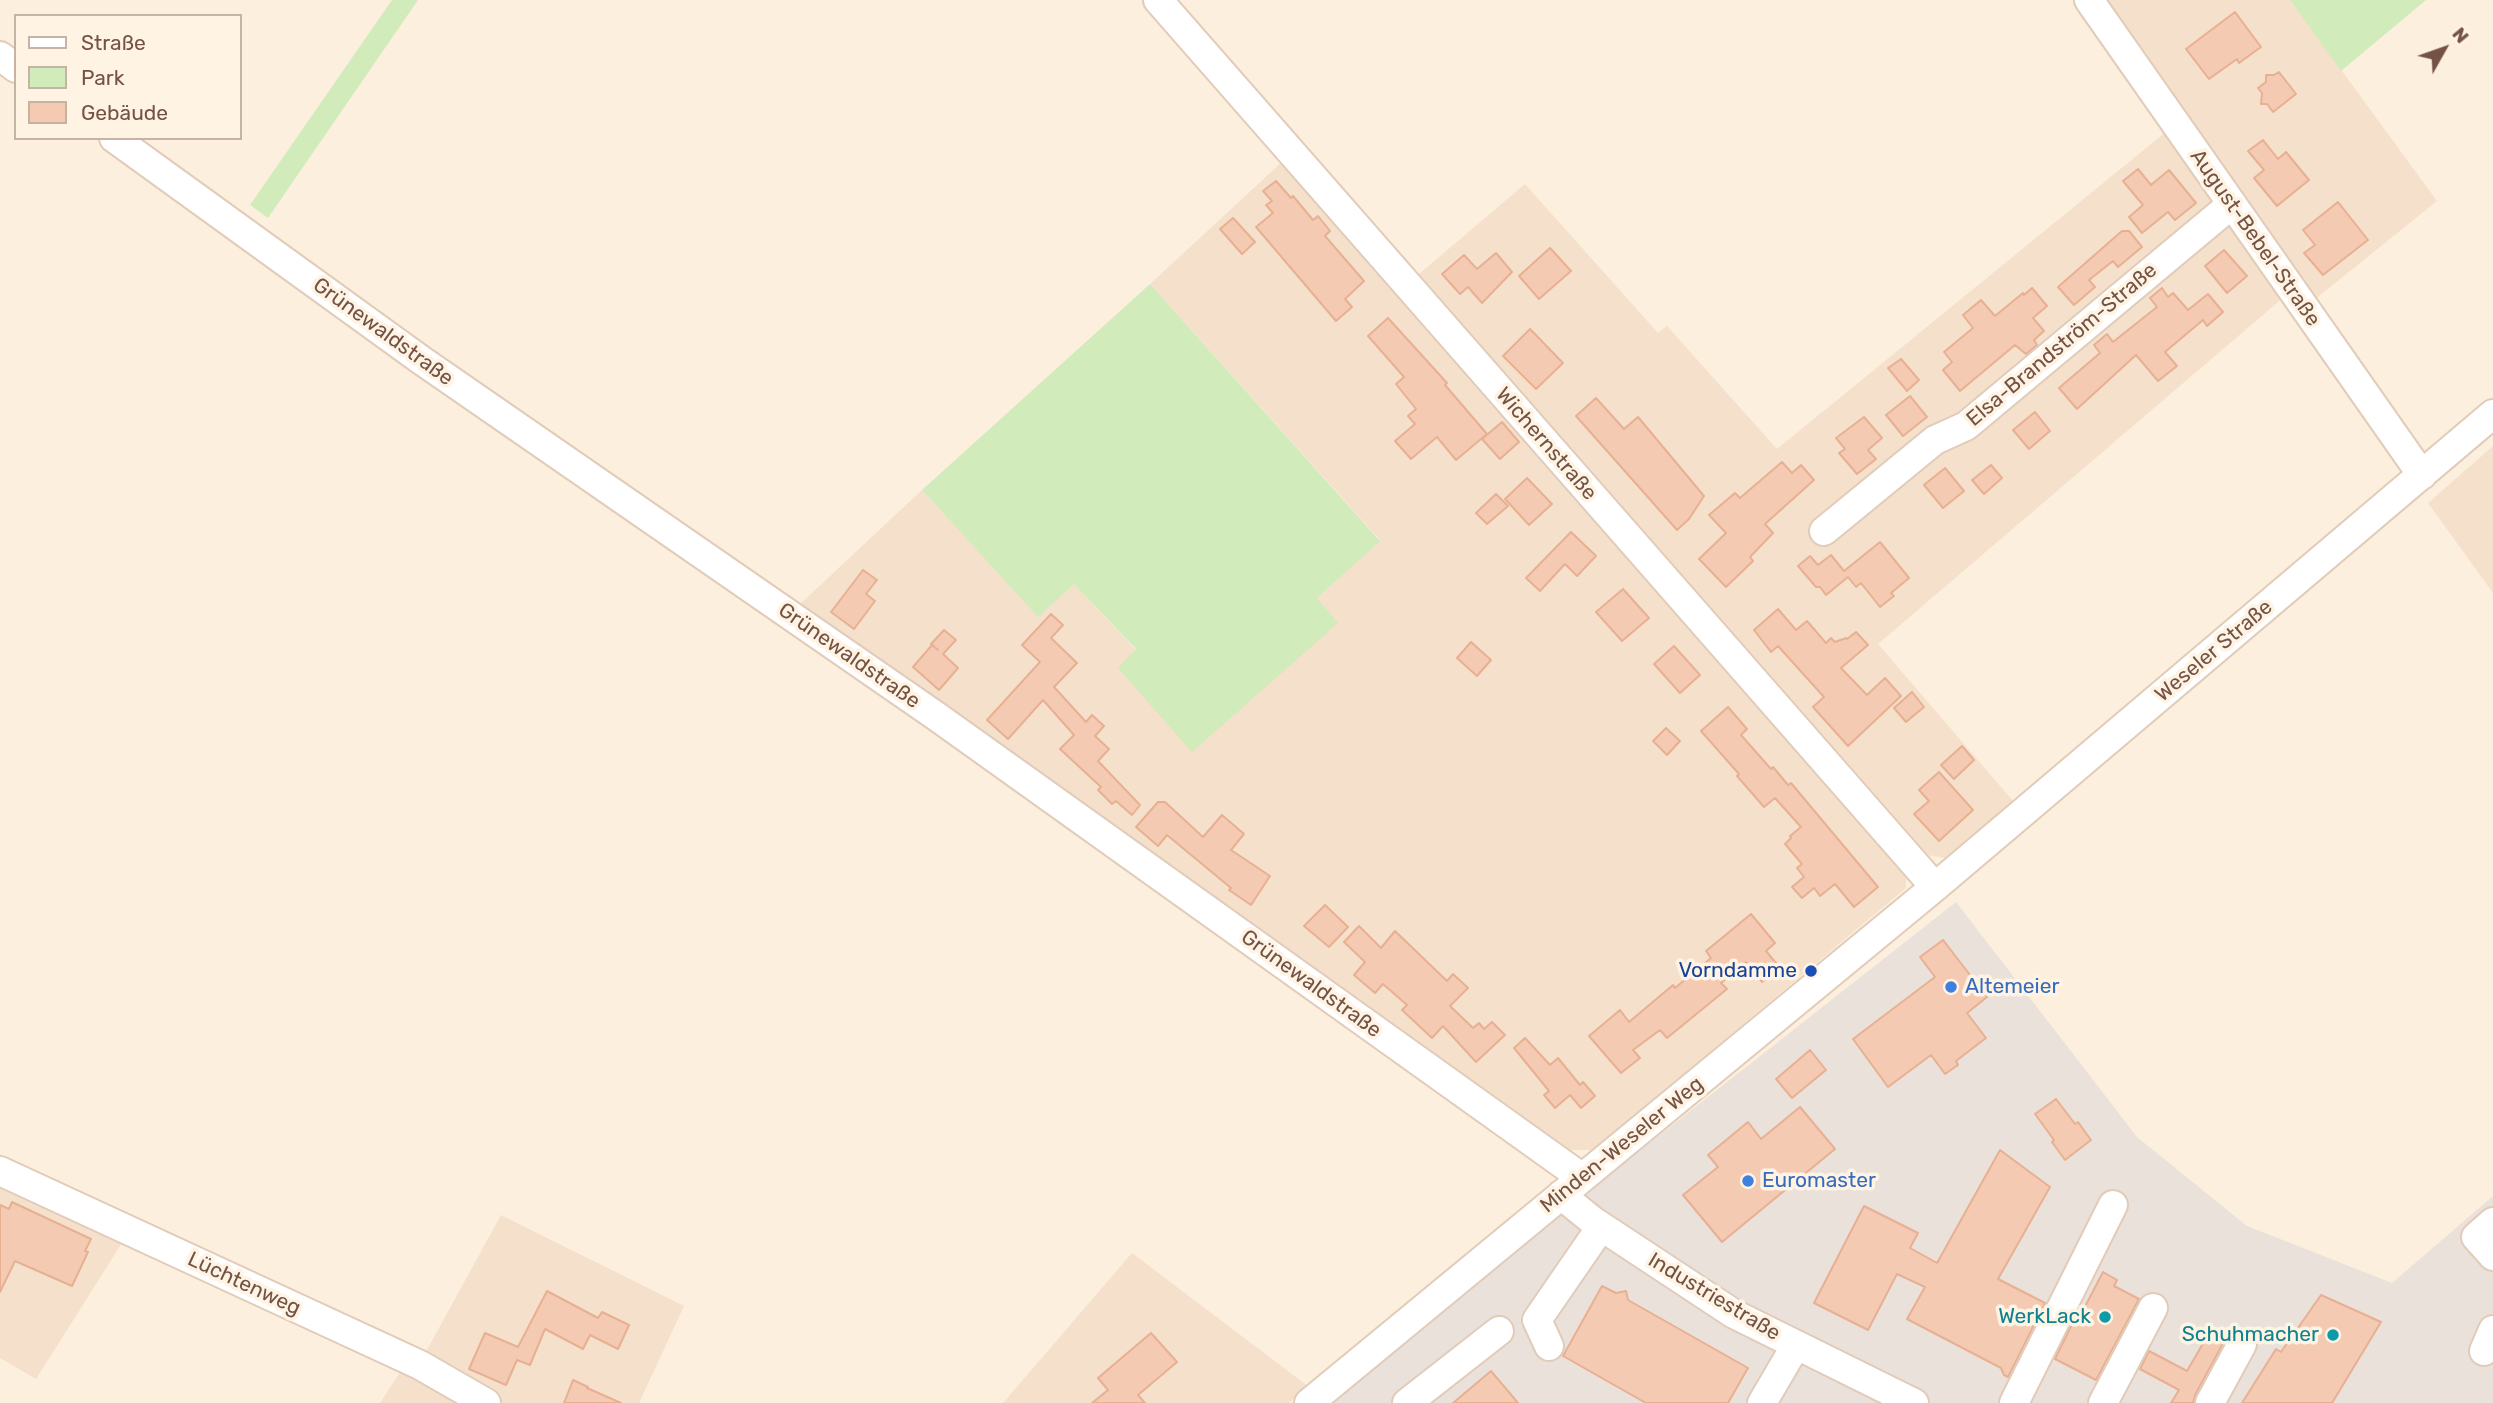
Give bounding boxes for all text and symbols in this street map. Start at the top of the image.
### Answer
legend [14,14,242,140]
north arrow [2409,14,2479,84]
text: N [2447,23,2474,48]
text: Straße [81,30,146,55]
text: Park [81,65,125,90]
text: Gebäude [81,100,168,125]
street label: August-Bebel-Straße [2184,145,2326,331]
street label: Elsa-Brandström-Straße [1962,258,2162,432]
street label: Grünewaldstraße [308,273,458,391]
street label: Wichernstraße [1490,382,1602,506]
street label: Weseler Straße [2150,595,2278,707]
street label: Grünewaldstraße [773,598,925,714]
street label: Grünewaldstraße [1236,925,1386,1043]
place label: Vorndamme [1678,958,1797,984]
marker: Vorndamme [1803,963,1819,979]
place label: Altemeier [1965,974,2059,1000]
marker: Altemeier [1943,979,1959,995]
street label: Minden-Weseler Weg [1535,1071,1709,1219]
place label: Euromaster [1762,1168,1876,1194]
marker: Euromaster [1740,1173,1756,1189]
street label: Lüchtenweg [184,1247,304,1321]
street label: Industriestraße [1643,1248,1785,1346]
place label: WerkLack [1998,1304,2091,1330]
marker: WerkLack [2097,1309,2113,1325]
place label: Schuhmacher [2182,1322,2319,1348]
marker: Schuhmacher [2325,1327,2341,1343]

